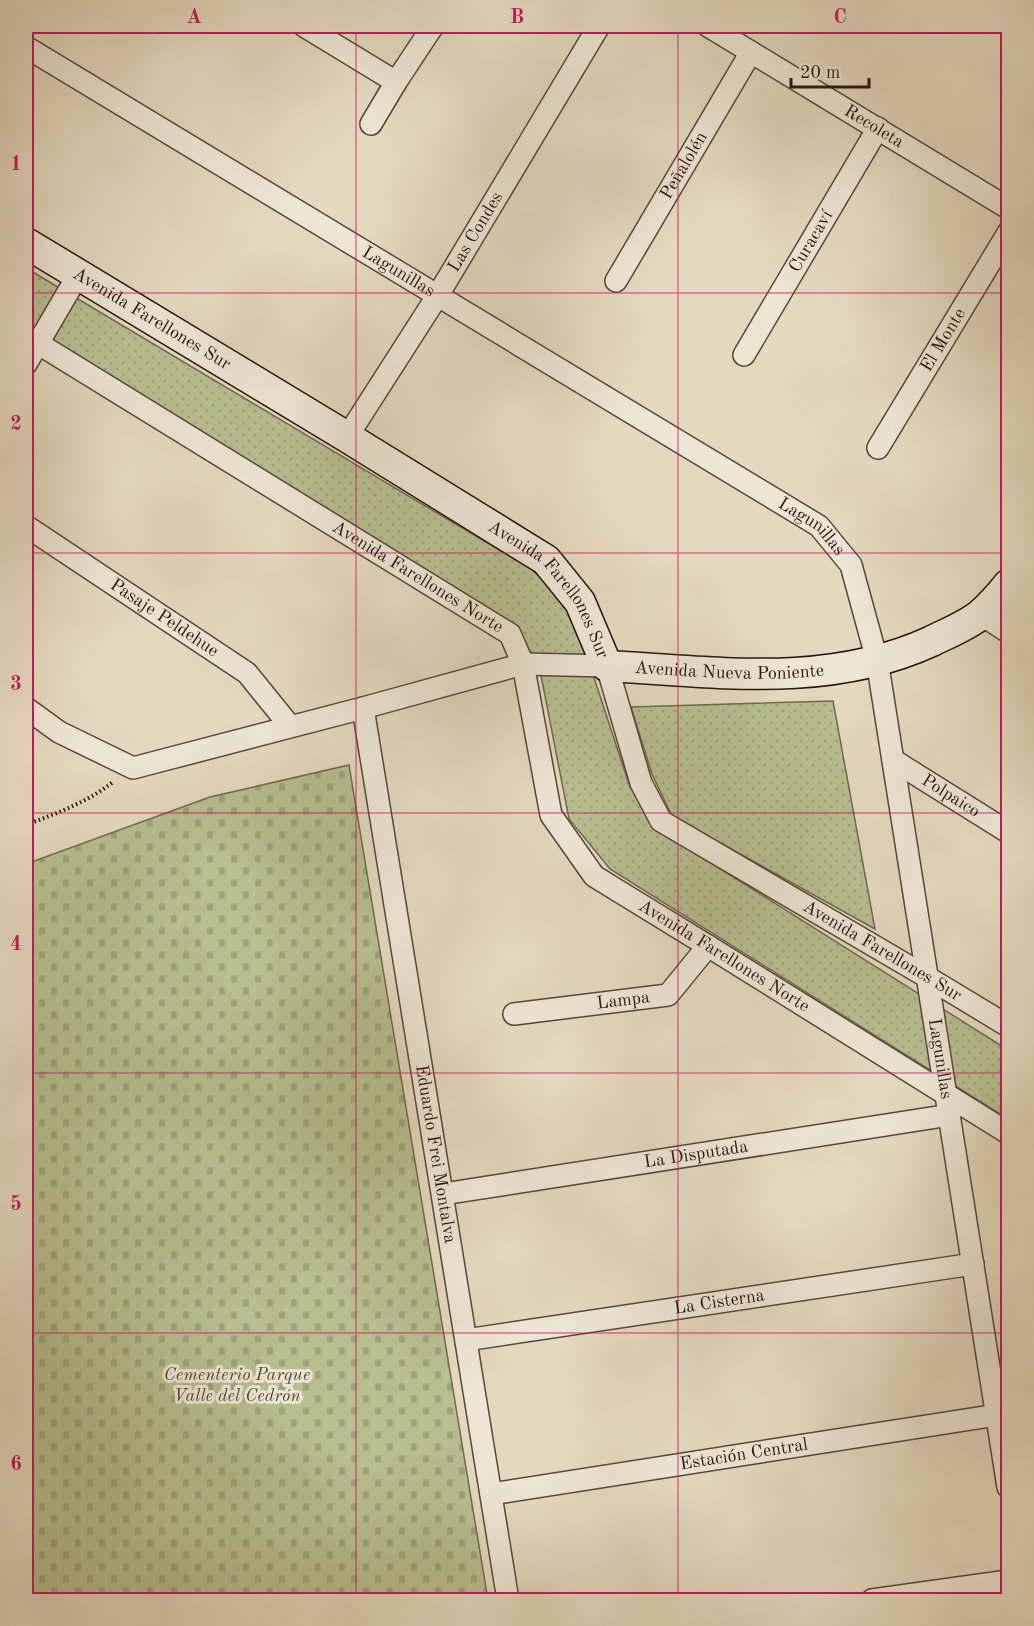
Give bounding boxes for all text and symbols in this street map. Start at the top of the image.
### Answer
text: A [186,8,202,28]
text: B [510,8,524,28]
text: C [833,8,847,28]
scale bar [791,51,869,89]
text: 20 m [800,64,840,82]
street label: Recoleta [841,102,907,152]
street label: Peñalolén [657,128,711,202]
text: 1 [10,155,22,175]
street label: Las Condes [445,189,507,275]
street label: Curacaví [786,207,836,275]
street label: Lagunillas [359,243,438,301]
street label: Avenida Farellones Sur [70,265,234,374]
street label: El Monte [917,305,969,375]
text: 2 [10,415,22,435]
street label: Lagunillas [775,494,848,559]
street label: Avenida Farellones Sur [485,517,612,662]
street label: Avenida Farellones Norte [329,518,507,637]
street label: Pasaje Peldehue [107,576,222,660]
street label: Avenida Nueva Poniente [634,659,825,683]
text: 3 [10,675,22,695]
street label: Polpaico [918,771,983,821]
street label: Avenida Farellones Norte [635,897,813,1016]
street label: Avenida Farellones Sur [800,897,965,1005]
text: 4 [10,935,22,955]
street label: Lampa [596,988,651,1013]
street label: Lagunillas [925,1017,955,1100]
street label: Eduardo Frei Montalva [412,1064,459,1245]
street label: La Disputada [643,1138,749,1172]
text: 5 [10,1194,22,1215]
street label: La Cisterna [673,1286,766,1318]
park label: Cementerio Parque Valle del Cedrón [164,1366,310,1405]
street label: Estación Central [679,1436,809,1473]
text: 6 [10,1455,22,1475]

